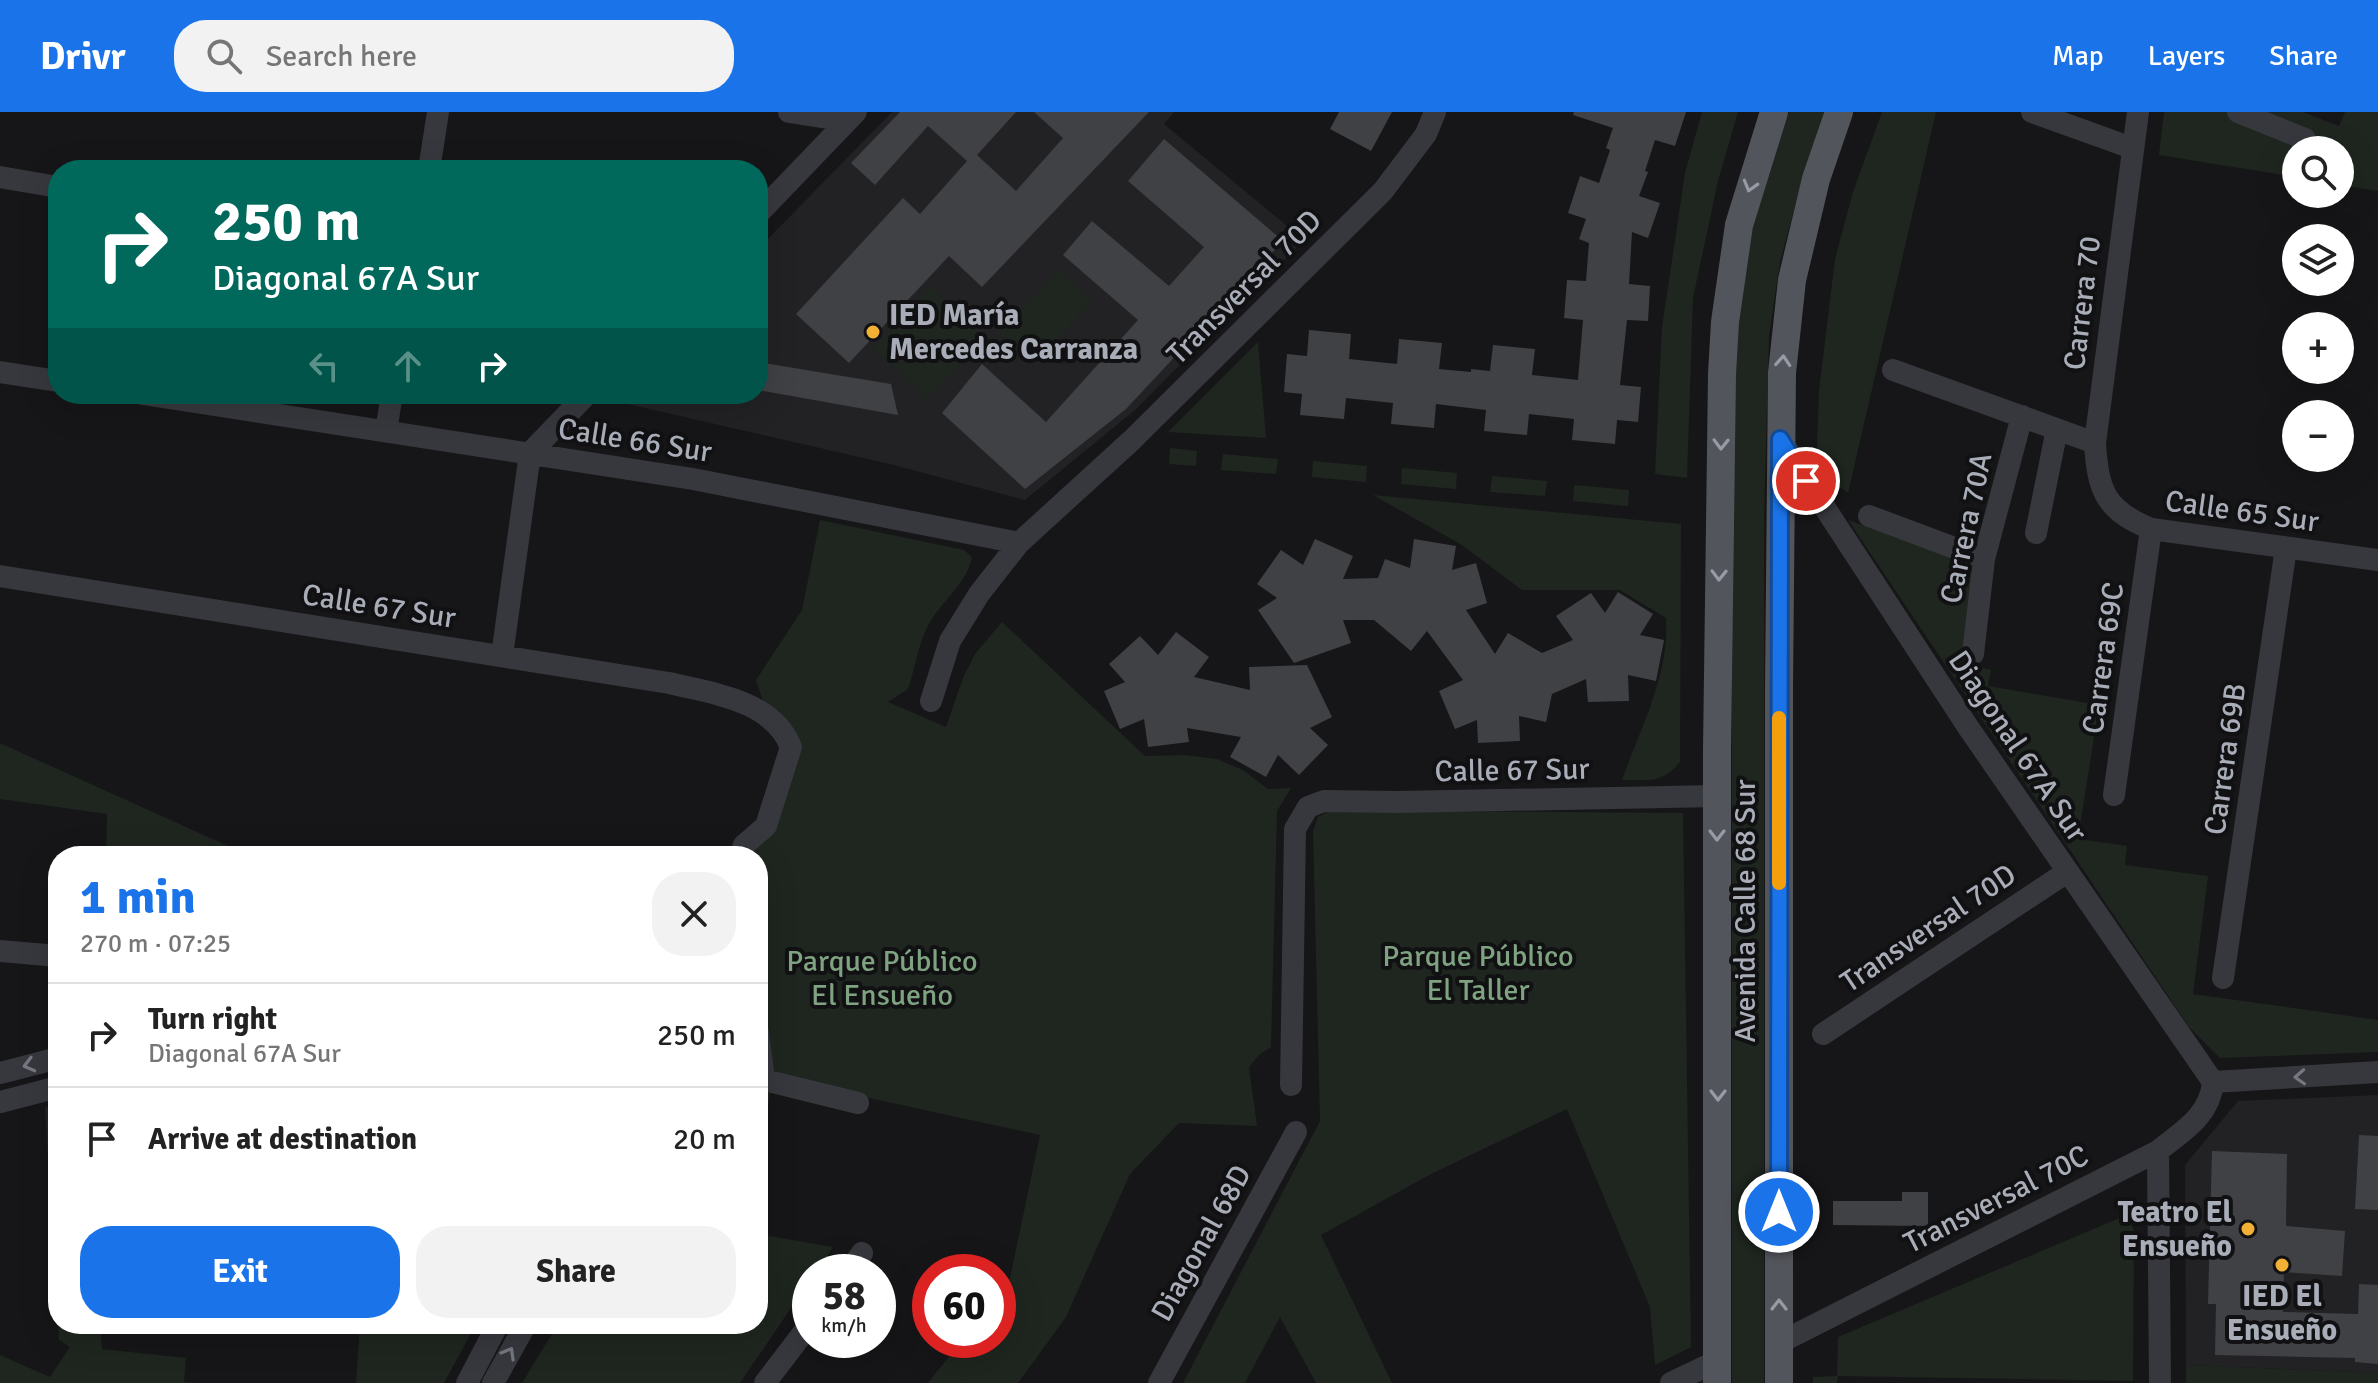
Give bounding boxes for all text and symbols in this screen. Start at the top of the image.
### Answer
search box [174,20,734,92]
text: Drivr [40,33,126,80]
icon: search [202,34,246,78]
text: Search here [266,38,417,75]
text: Map [2052,39,2104,73]
text: Layers [2148,39,2225,73]
text: Share [2269,39,2338,73]
map controls [2282,136,2354,472]
button: search [2282,136,2354,208]
one-way arrow [1743,179,1759,193]
text: 250 m [212,187,360,256]
icon: right [80,192,184,296]
street label: Transversal 70D [1159,202,1329,372]
button: layers [2282,224,2354,296]
street label: Carrera 70 [2056,234,2109,372]
text: Diagonal 67A Sur [212,256,479,301]
place label: IED María Mercedes Carranza [889,297,1138,368]
button: + [2282,312,2354,384]
marker: IED María Mercedes Carranza [864,323,882,341]
icon: left [302,344,346,388]
icon: ahead [386,344,430,388]
icon: right [470,344,514,388]
one-way arrow [1774,354,1791,367]
button: − [2282,400,2354,472]
street label: Calle 66 Sur [556,410,714,471]
one-way arrow [1712,438,1729,451]
pin [1772,447,1840,515]
street label: Carrera 70A [1932,449,2000,607]
icon: arrive [1784,459,1828,503]
street label: Calle 65 Sur [2163,482,2321,541]
one-way arrow [1710,569,1728,582]
street label: Calle 67 Sur [300,576,458,637]
street label: Carrera 69C [2075,580,2132,736]
street label: Diagonal 67A Sur [1940,644,2095,849]
street label: Carrera 69B [2197,681,2254,837]
street label: Calle 67 Sur [1434,751,1590,790]
street label: Avenida Calle 68 Sur [1727,779,1764,1043]
one-way arrow [1708,829,1726,842]
street label: Transversal 70D [1833,856,2023,1001]
text: 1 min [80,868,196,927]
button: close [652,872,736,956]
text: 270 m · 07:25 [80,928,231,960]
park label: Parque Público El Taller [1382,938,1574,1009]
park label: Parque Público El Ensueño [786,943,978,1014]
text: Turn right [148,1001,277,1038]
icon: right [80,1013,124,1057]
text: 250 m [657,1017,736,1054]
text: Diagonal 67A Sur [148,1038,341,1070]
one-way arrow [22,1055,36,1072]
one-way arrow [2293,1068,2306,1085]
one-way arrow [1709,1089,1727,1102]
icon: arrive [80,1117,124,1161]
text: Arrive at destination [148,1121,417,1158]
text: 20 m [673,1121,736,1158]
street label: Transversal 70C [1898,1137,2095,1262]
street label: Diagonal 68D [1143,1159,1260,1328]
position arrow [1737,1170,1821,1254]
place label: Teatro El Ensueño [2118,1194,2232,1265]
marker: Teatro El Ensueño [2239,1220,2257,1238]
button: Exit [80,1226,400,1318]
button: Share [416,1226,736,1318]
speed limit sign: 60 [912,1254,1016,1358]
marker: IED El Ensueño [2273,1256,2291,1274]
text: 58 [822,1271,866,1321]
place label: IED El Ensueño [2227,1278,2337,1349]
one-way arrow [1770,1298,1788,1311]
text: km/h [821,1313,867,1338]
one-way arrow [499,1347,515,1362]

